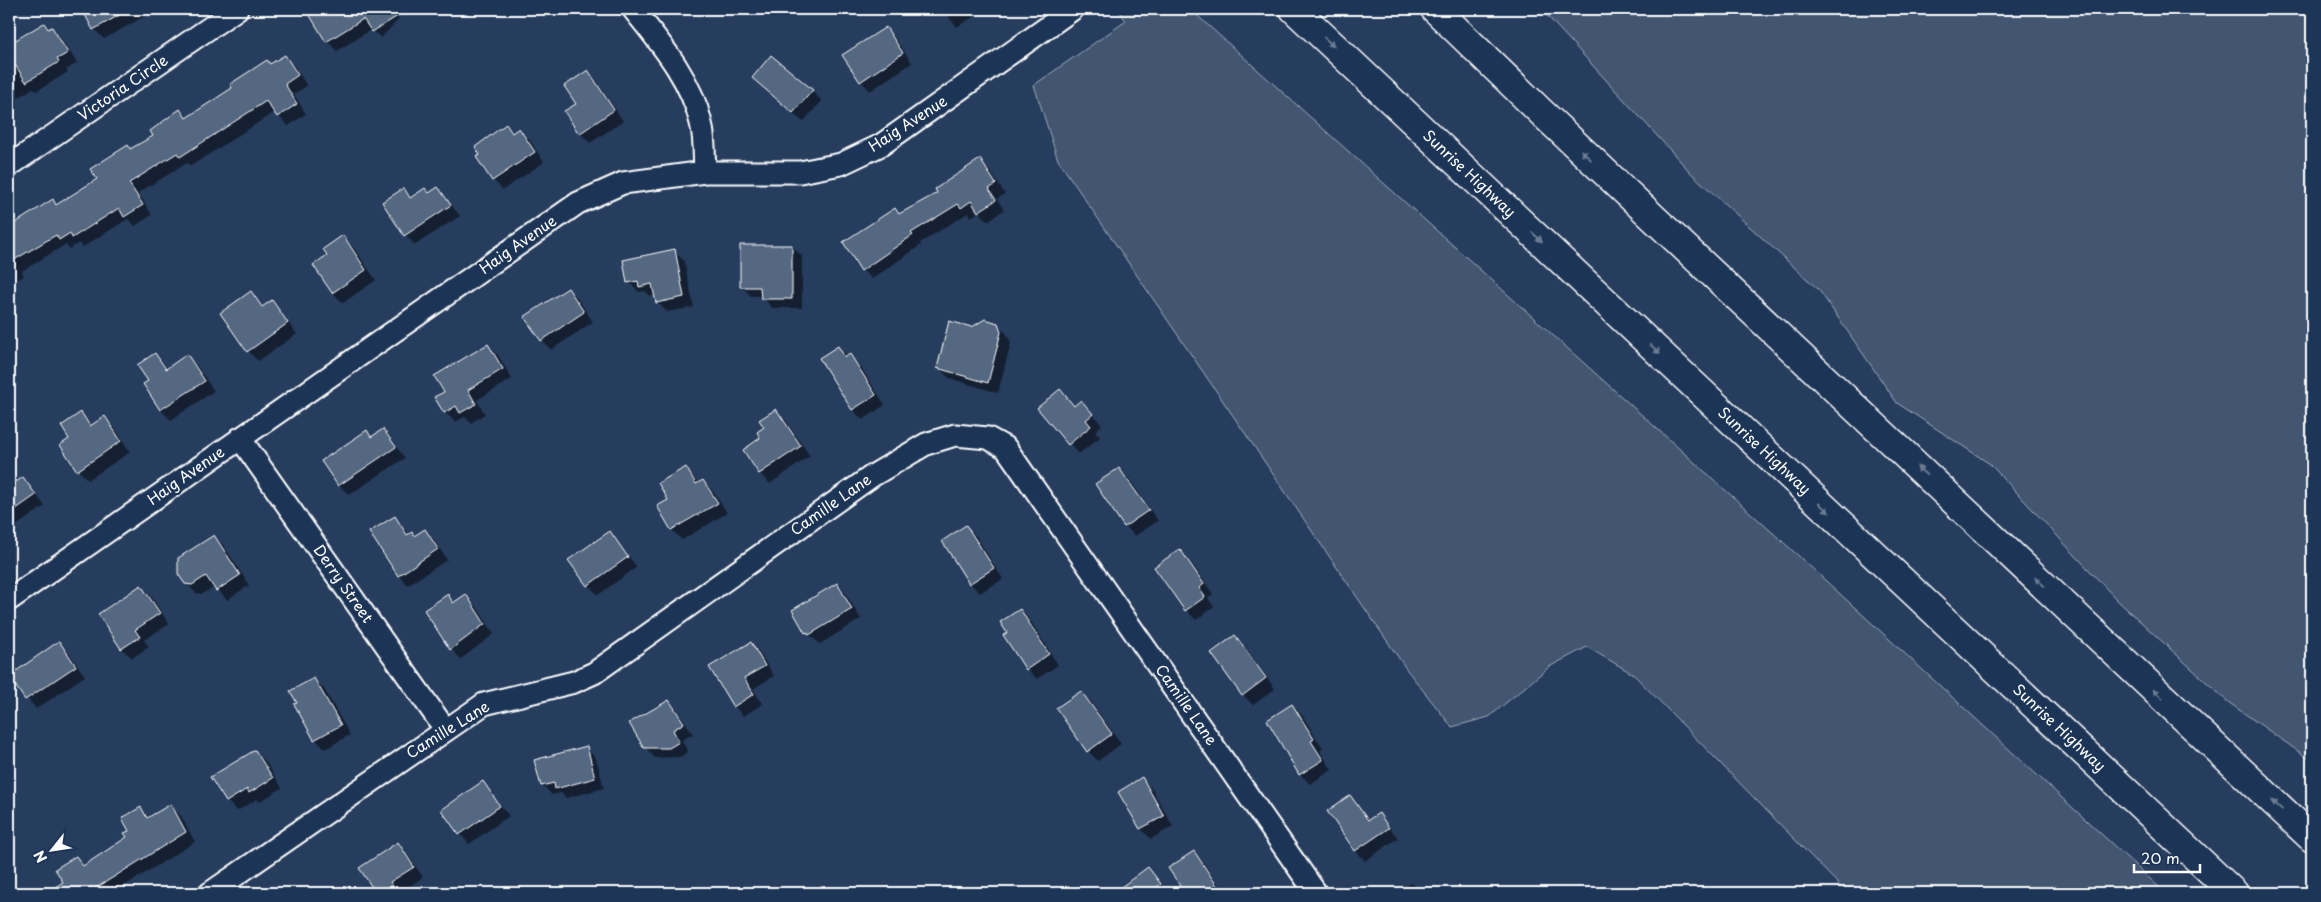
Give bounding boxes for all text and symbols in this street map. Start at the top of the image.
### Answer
one-way arrow [1323,36,1335,48]
street label: Victoria Circle [72,48,172,126]
street label: Haig Avenue [863,89,951,157]
street label: Sunrise Highway [1418,124,1522,222]
one-way arrow [1581,149,1593,161]
street label: Haig Avenue [474,209,560,279]
one-way arrow [1530,231,1542,243]
one-way arrow [1649,343,1661,355]
street label: Sunrise Highway [1713,401,1817,499]
street label: Haig Avenue [142,440,228,510]
one-way arrow [1916,465,1928,477]
street label: Camille Lane [785,467,875,540]
one-way arrow [1818,502,1830,514]
street label: Derry Street [309,539,380,627]
one-way arrow [2035,576,2047,588]
street label: Camille Lane [1151,659,1224,749]
street label: Sunrise Highway [2008,678,2112,776]
one-way arrow [2153,688,2165,700]
street label: Camille Lane [401,694,493,764]
one-way arrow [2271,799,2283,811]
north arrow [28,824,78,874]
scale bar [2134,842,2200,874]
text: 20 m [2141,846,2180,869]
text: N [28,847,52,867]

